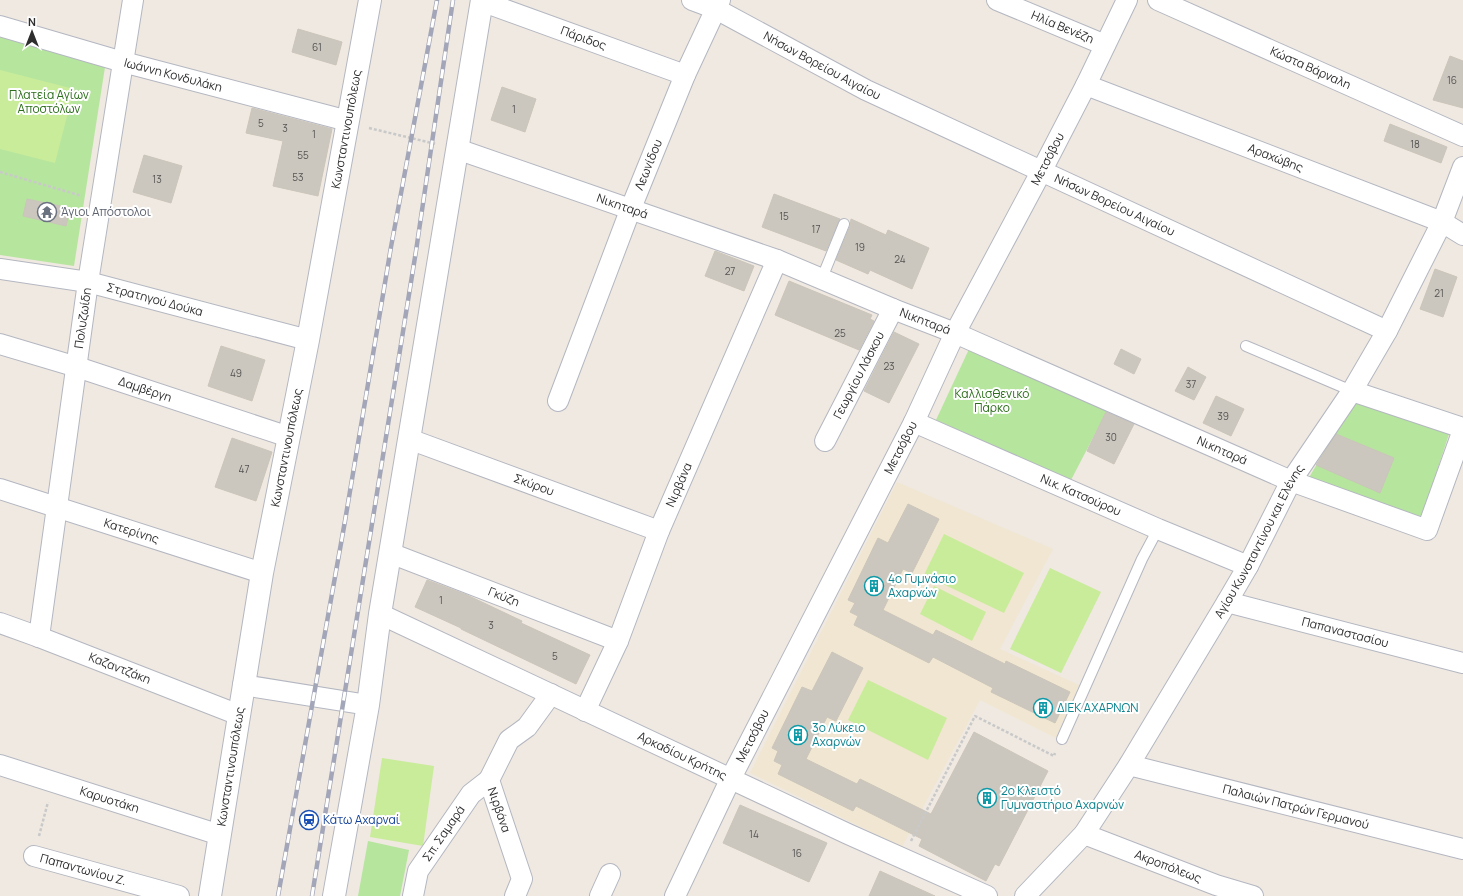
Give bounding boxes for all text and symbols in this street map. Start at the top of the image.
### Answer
street label: Ηλία Βενέζη [1029,6,1097,47]
north arrow [12,12,52,52]
text: N [28,14,36,29]
street label: Πάριδος [558,22,609,54]
street label: Νήσων Βορείου Αιγαίου [761,27,884,104]
house number: 61 [312,40,322,54]
street label: Κώστα Βάρναλη [1268,42,1354,93]
street label: Ιωάννη Κονδυλάκη [122,54,224,96]
street label: Κωνσταντινουπόλεως [327,68,365,190]
house number: 16 [1447,73,1457,87]
park label: Πλατεία Αγίων Αποστόλων [9,86,89,117]
house number: 1 [512,102,516,116]
house number: 5 [258,116,264,130]
house number: 3 [282,121,288,135]
house number: 1 [312,127,316,141]
street label: Μετσόβου [1026,129,1068,188]
street label: Λεωνίδου [630,137,666,193]
house number: 18 [1410,137,1420,151]
street label: Αραχώβης [1245,139,1306,176]
house number: 55 [297,148,309,162]
street label: Νήσων Βορείου Αιγαίου [1052,169,1178,240]
house number: 53 [292,170,304,184]
house number: 13 [152,172,162,186]
street label: Νικηταρά [595,189,650,223]
temple icon: Άγιοι Απόστολοι [36,201,58,223]
place label: Άγιοι Απόστολοι [61,203,151,220]
house number: 15 [779,209,789,223]
house number: 17 [812,222,820,236]
house number: 19 [855,240,865,254]
house number: 24 [894,252,906,266]
house number: 27 [725,264,735,278]
street label: Στρατηγού Δούκα [105,278,205,320]
street label: Πολυζωίδη [70,286,95,350]
house number: 21 [1434,286,1444,300]
street label: Νικηταρά [897,303,953,339]
house number: 25 [834,326,846,340]
street label: Γεωργίου Λάσκου [829,328,888,422]
house number: 23 [883,359,895,373]
house number: 49 [230,366,242,380]
street label: Δαμβέργη [116,372,174,406]
house number: 37 [1186,377,1196,391]
park label: Καλλισθενικό Πάρκο [955,385,1029,416]
street label: Κωνσταντινουπόλεως [266,386,306,508]
house number: 39 [1217,409,1229,423]
street label: Μετσόβου [880,418,921,477]
house number: 30 [1105,430,1117,444]
street label: Νικηταρά [1194,432,1250,469]
street label: Νιρβάνα [661,460,696,510]
street label: Αγίου Κωνσταντίνου και Ελένης [1210,460,1308,621]
house number: 47 [239,462,249,476]
street label: Σκύρου [511,469,557,500]
street label: Νικ. Κατσούρου [1038,469,1124,520]
street label: Κατερίνης [102,514,162,548]
place label: 4ο Γυμνάσιο Αχαρνών [888,570,956,601]
building icon: 4ο Γυμνάσιο Αχαρνών [863,575,885,597]
street label: Γκύζη [486,583,522,610]
house number: 1 [439,593,443,607]
street label: Παπαναστασίου [1300,613,1391,651]
house number: 3 [488,618,494,632]
street label: Καζαντζάκη [86,648,153,688]
house number: 5 [552,649,558,663]
building icon: ΔΙΕΚ ΑΧΑΡΝΩΝ [1032,697,1054,719]
place label: ΔΙΕΚ ΑΧΑΡΝΩΝ [1057,699,1138,716]
street label: Κωνσταντινουπόλεως [212,705,248,827]
street label: Μετσόβου [732,706,773,765]
place label: 3ο Λύκειο Αχαρνών [812,719,865,750]
building icon: 3ο Λύκειο Αχαρνών [787,724,809,746]
street label: Αρκαδίου Κρήτης [635,727,730,784]
street label: Παλαιών Πατρών Γερμανού [1221,780,1371,833]
street label: Καρυοτάκη [78,782,142,817]
place label: 2ο Κλειστό Γυμναστήριο Αχαρνών [1001,782,1124,813]
street label: Νιρβάνα [484,785,515,835]
building icon: 2ο Κλειστό Γυμναστήριο Αχαρνών [976,787,998,809]
street label: Σπ. Σαμαρά [418,802,469,865]
station icon: Κάτω Αχαρναί [298,809,320,831]
place label: Κάτω Αχαρναί [323,811,400,828]
house number: 14 [749,827,759,841]
street label: Ακροπόλεως [1132,845,1204,887]
house number: 16 [792,846,802,860]
street label: Παπαντωνίου Ζ. [38,849,128,889]

